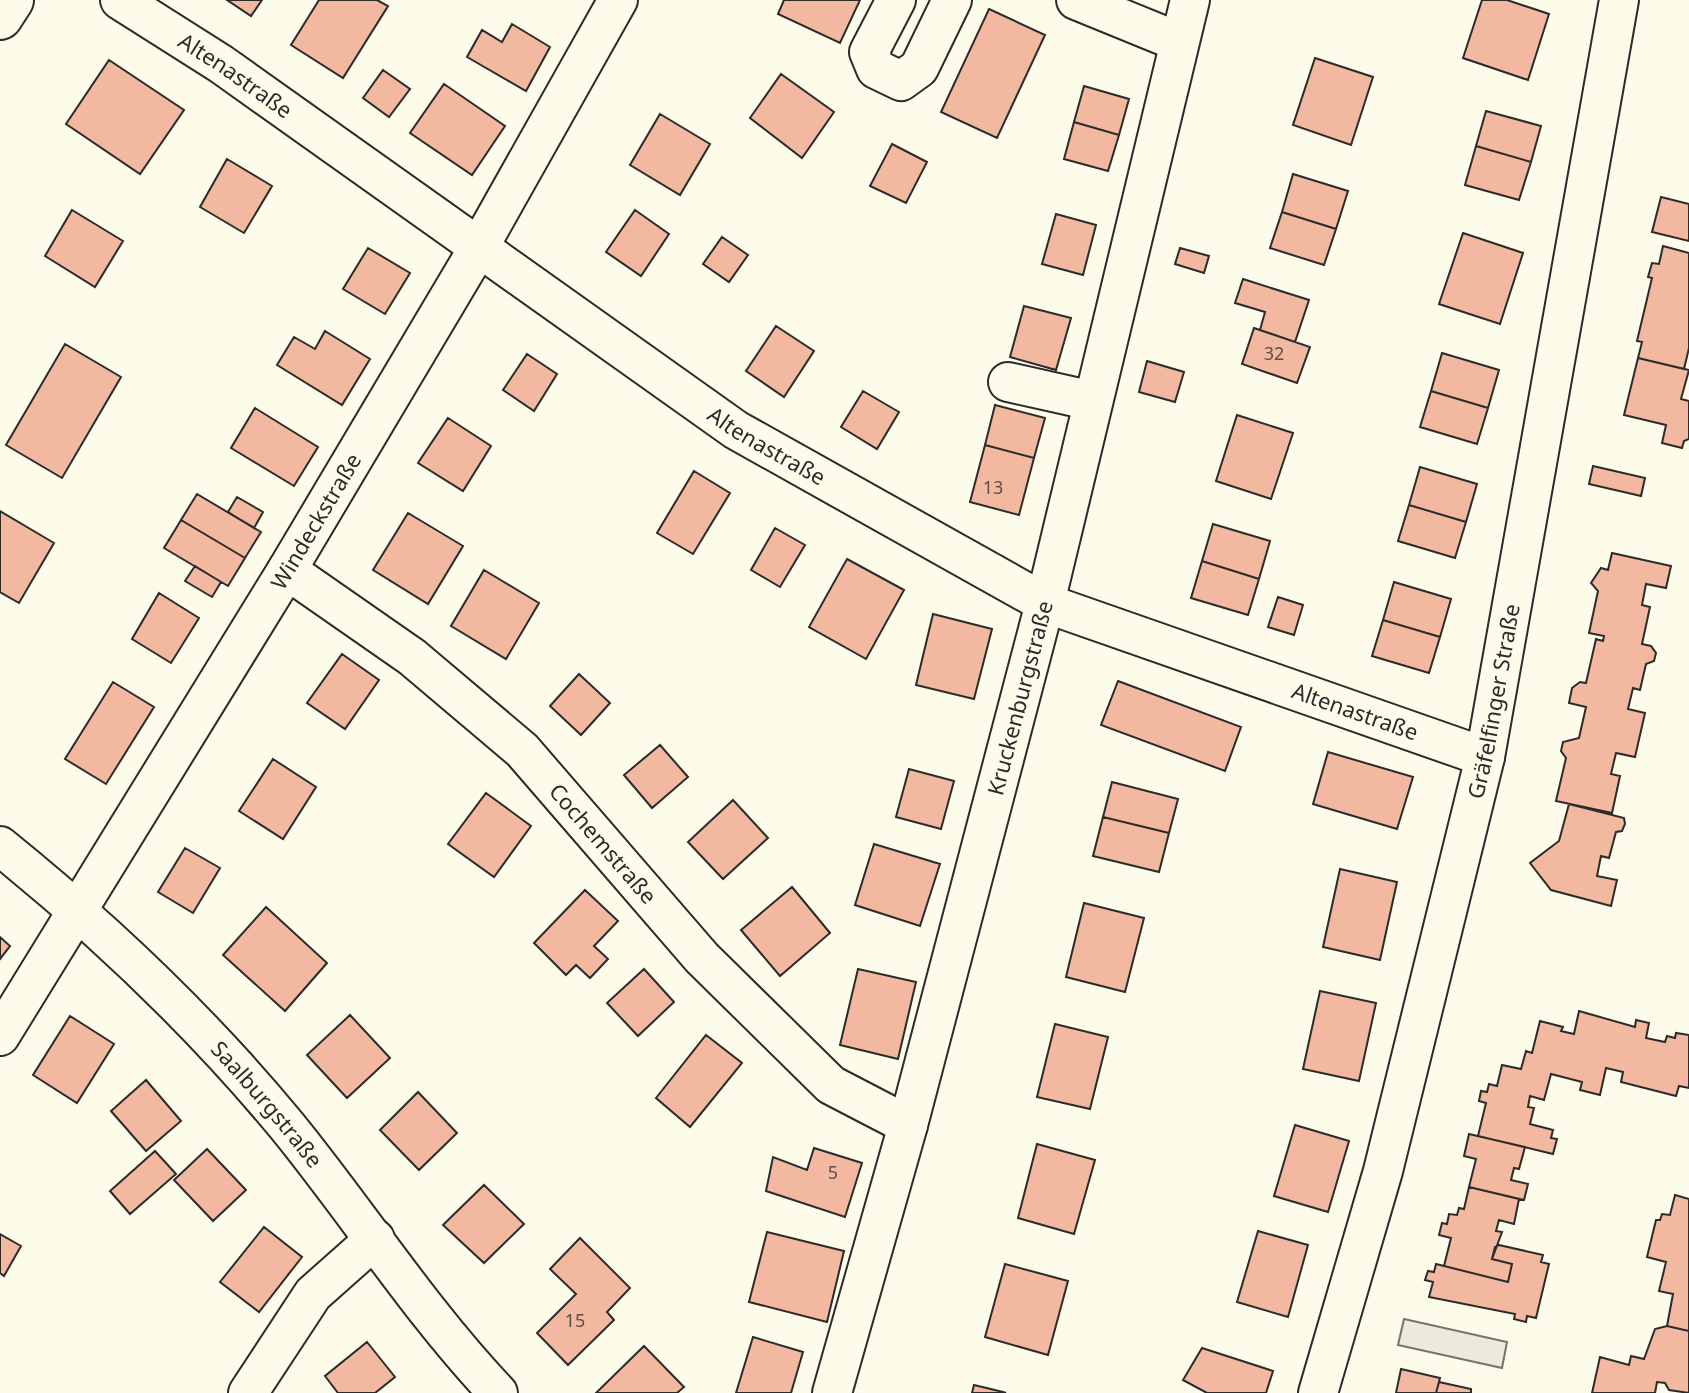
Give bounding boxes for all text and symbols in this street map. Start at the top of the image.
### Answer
street label: Altenastraße [173,25,299,124]
house number: 32 [1264,341,1284,365]
street label: Altenastraße [702,399,832,491]
street label: Windeckstraße [263,447,367,595]
house number: 13 [983,475,1003,499]
street label: Kruckenburgstraße [979,597,1059,798]
street label: Gräfelfinger Straße [1459,601,1526,802]
street label: Altenastraße [1288,675,1423,747]
street label: Cochemstraße [543,776,664,909]
street label: Saalburgstraße [205,1034,330,1173]
house number: 5 [828,1160,838,1184]
house number: 15 [565,1308,585,1332]

